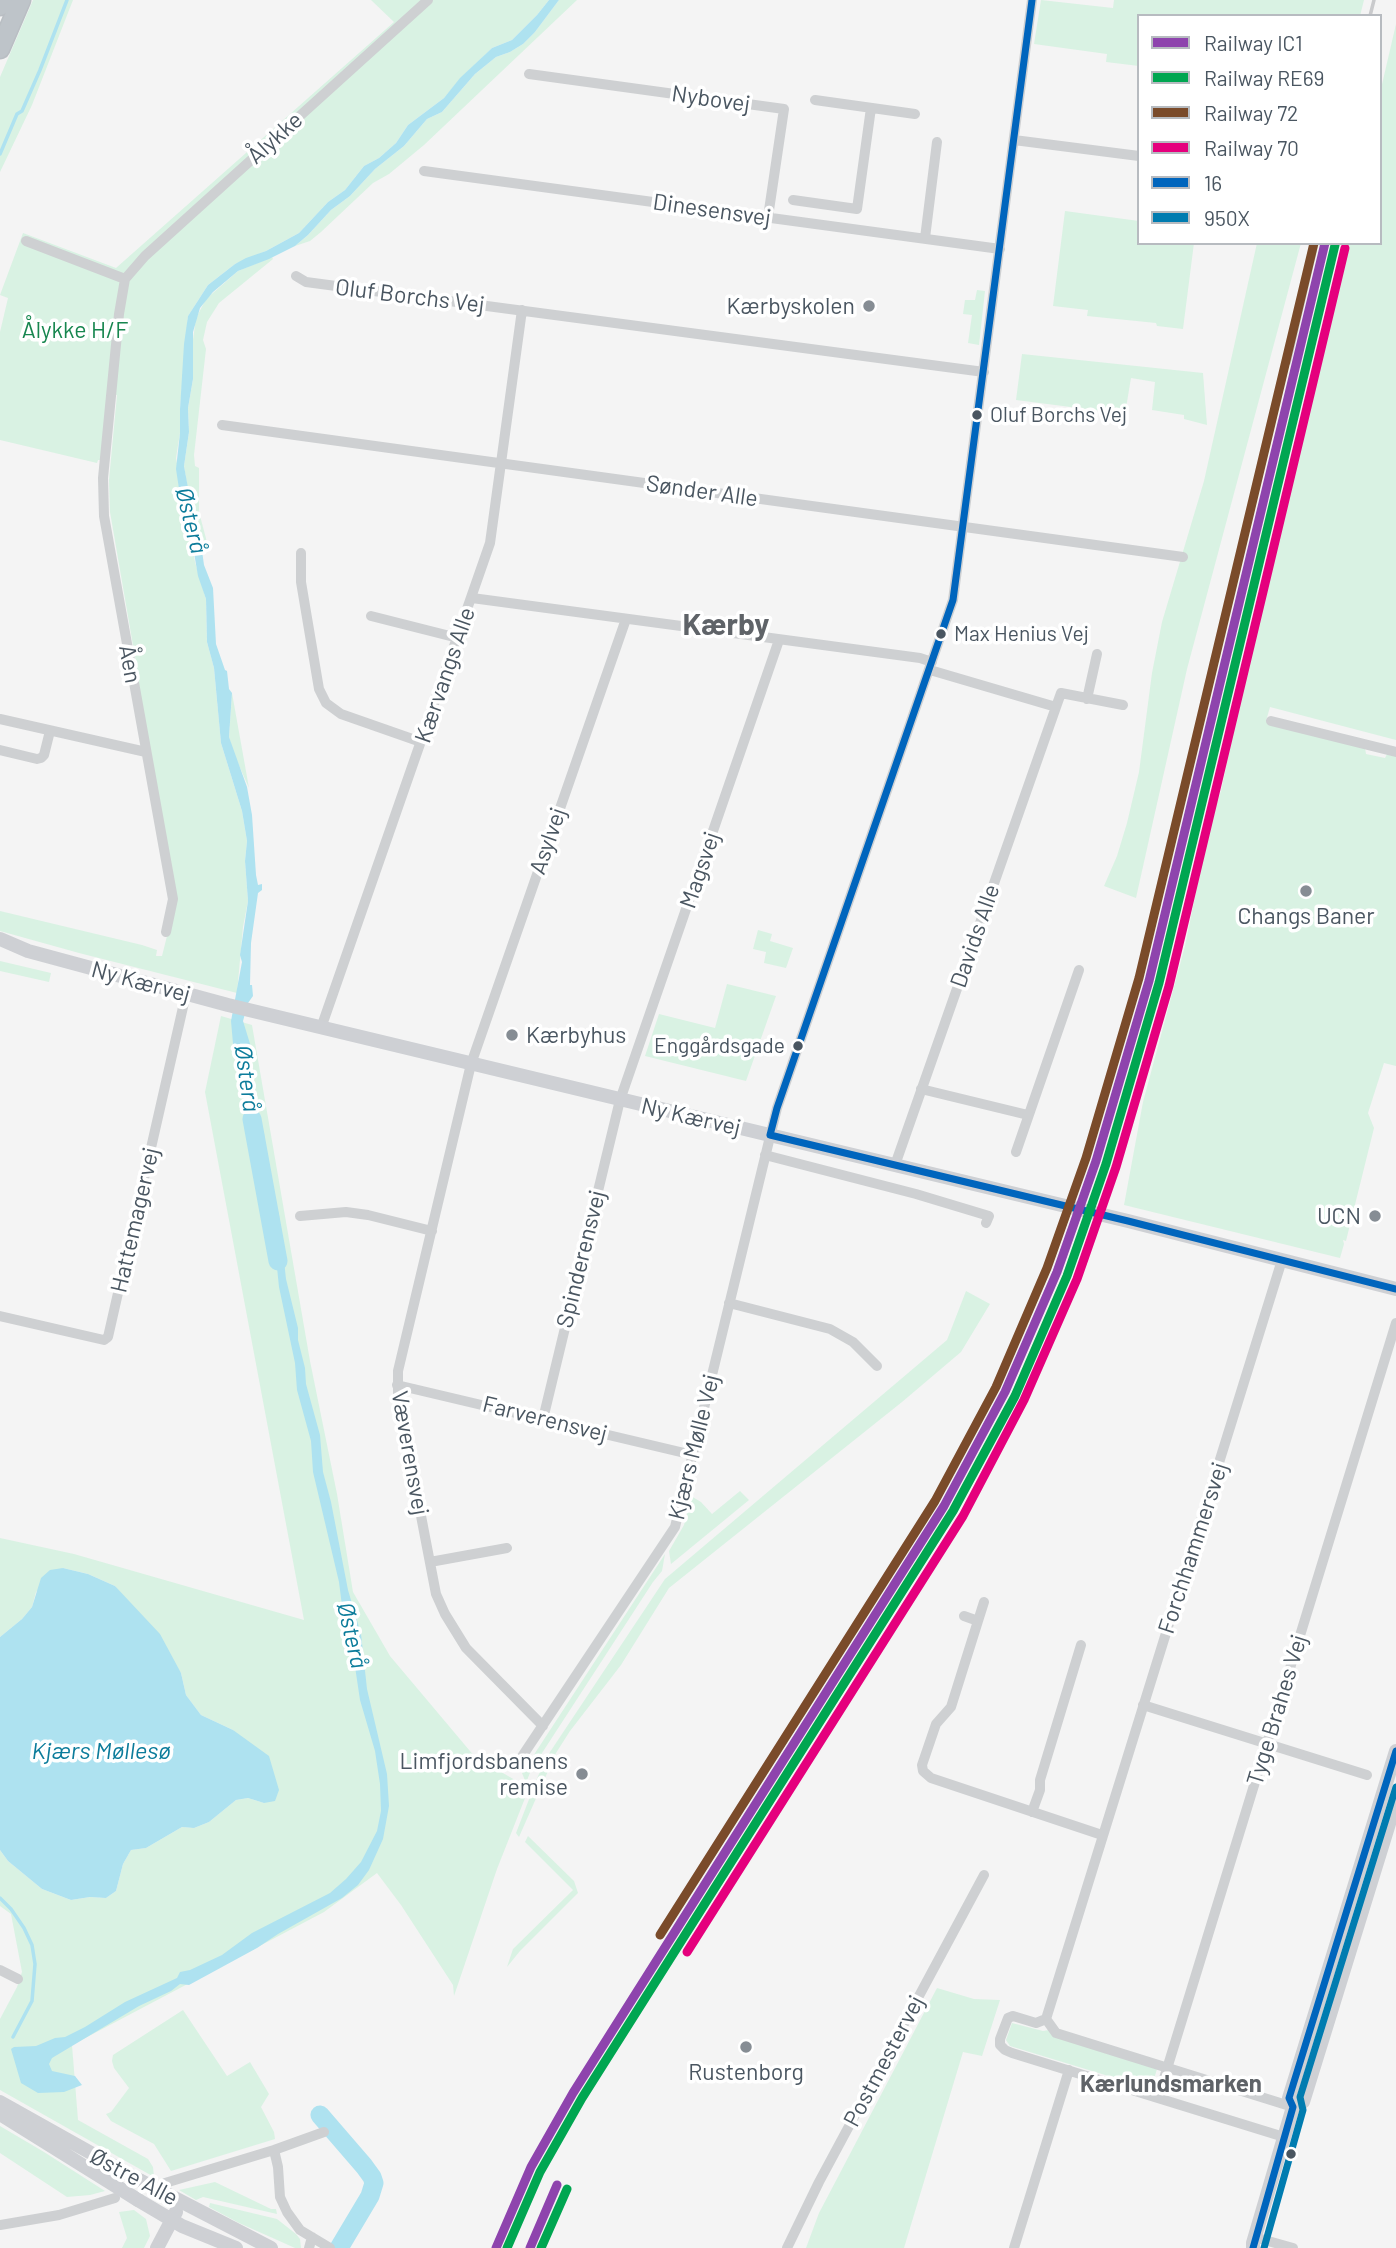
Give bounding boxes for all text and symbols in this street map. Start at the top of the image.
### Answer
legend [1137,14,1382,245]
text: Railway IC1 [1204,30,1303,55]
text: Railway RE69 [1204,65,1324,90]
street label: Nybovej [670,80,752,118]
text: Railway 72 [1204,100,1298,125]
street label: Ålykke [242,106,308,170]
text: Railway 70 [1204,135,1299,160]
text: 16 [1204,170,1222,195]
street label: Dinesensvej [651,188,773,232]
text: 950X [1204,205,1250,230]
street label: Oluf Borchs Vej [334,273,486,319]
place label: Kærbyskolen [727,292,855,320]
marker: Kærbyskolen [861,298,877,314]
park label: Ålykke H/F [22,316,128,344]
place label: Oluf Borchs Vej [990,402,1127,428]
marker: Oluf Borchs Vej [970,408,984,422]
street label: Sønder Alle [644,470,760,512]
water label: Østerå [169,484,213,556]
street label: Kærvangs Alle [409,604,481,746]
district label: Kærby [683,607,769,643]
place label: Max Henius Vej [954,621,1089,647]
marker: Max Henius Vej [934,627,948,641]
street label: Åen [113,643,147,685]
street label: Asylvej [524,804,572,878]
street label: Magsvej [674,828,726,912]
street label: Davids Alle [944,881,1006,991]
marker: Changs Baner [1298,883,1314,899]
place label: Changs Baner [1237,902,1375,930]
street label: Ny Kærvej [88,956,194,1008]
place label: Kærbyhus [526,1021,626,1049]
marker: Kærbyhus [504,1027,520,1043]
place label: Enggårdsgade [654,1033,785,1059]
marker: Enggårdsgade [791,1039,805,1053]
water label: Østerå [228,1043,266,1113]
street label: Ny Kærvej [639,1092,743,1142]
street label: Hattemagervej [105,1145,165,1295]
street label: Spinderensvej [551,1187,611,1331]
place label: UCN [1317,1202,1361,1230]
marker: UCN [1367,1208,1383,1224]
street label: Kjærs Mølle Vej [663,1371,725,1523]
street label: Væverensvej [385,1389,435,1517]
street label: Farverensvej [480,1390,610,1448]
street label: Forchhammersvej [1152,1459,1234,1637]
water label: Østerå [330,1599,374,1671]
street label: Tyge Brahes Vej [1241,1631,1313,1789]
water label: Kjærs Møllesø [32,1737,170,1765]
place label: Limfjordsbanens remise [400,1747,568,1801]
marker: Limfjordsbanens remise [574,1766,590,1782]
street label: Postmestervej [838,1991,930,2131]
marker: Rustenborg [738,2039,754,2055]
place label: Rustenborg [688,2058,804,2086]
district label: Kærlundsmarken [1080,2070,1262,2098]
street label: Østre Alle [85,2142,183,2212]
unlabelled marker [1284,2147,1298,2161]

